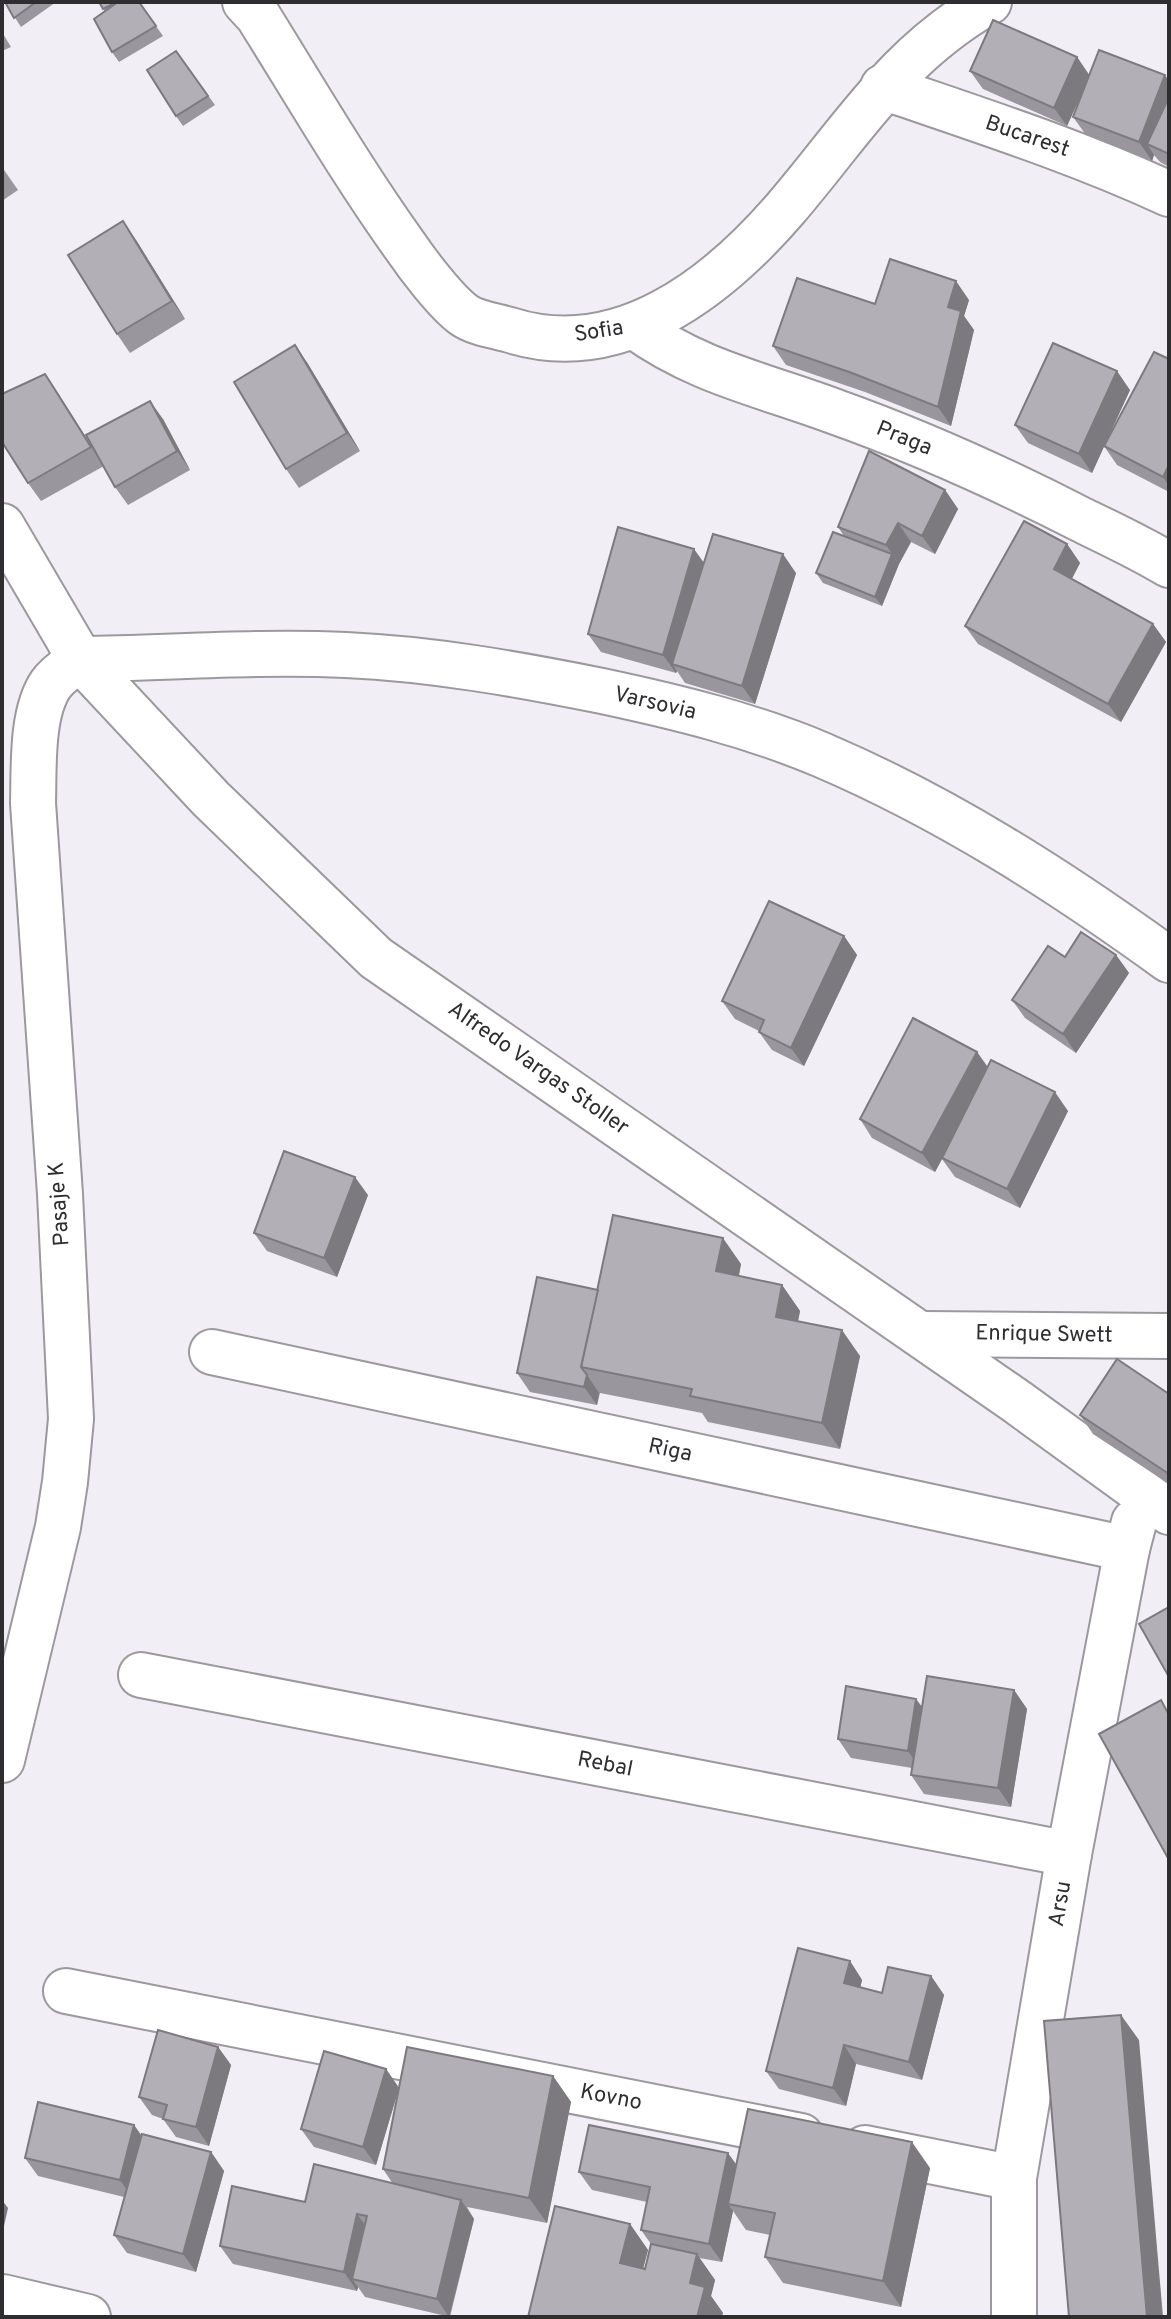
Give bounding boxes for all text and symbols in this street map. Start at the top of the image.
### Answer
street label: Bucarest [981,110,1073,164]
street label: Sofia [573,315,625,349]
street label: Praga [872,416,936,462]
street label: Varsovia [611,681,699,727]
street label: Alfredo Vargas Stoller [442,996,634,1142]
street label: Pasaje K [44,1161,76,1247]
street label: Enrique Swett [975,1320,1113,1350]
street label: Riga [646,1433,694,1469]
street label: Rebal [575,1746,635,1784]
street label: Arsu [1044,1879,1078,1929]
street label: Kovno [578,2079,644,2117]

